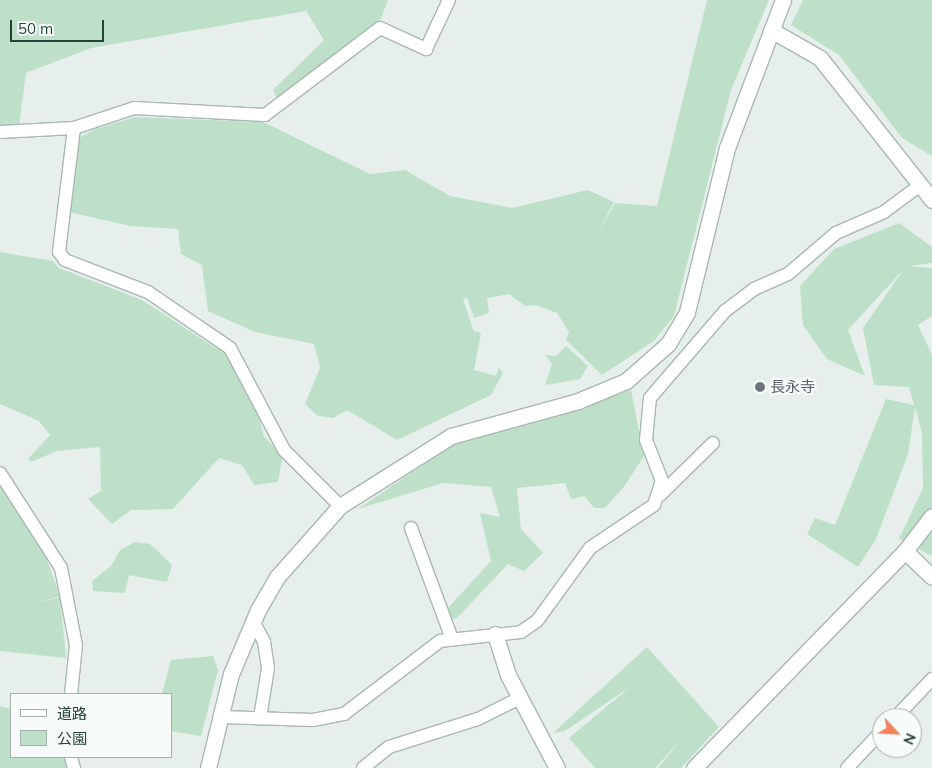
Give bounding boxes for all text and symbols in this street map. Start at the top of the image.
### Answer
scale bar [12,10,106,42]
text: 50 m [18,19,53,38]
place label: 長永寺 [770,378,815,396]
marker: 長永寺 [754,381,766,393]
legend [10,693,172,758]
text: 道路 [57,704,87,723]
north arrow [872,708,922,758]
text: 公園 [57,729,87,748]
text: N [899,730,920,748]

